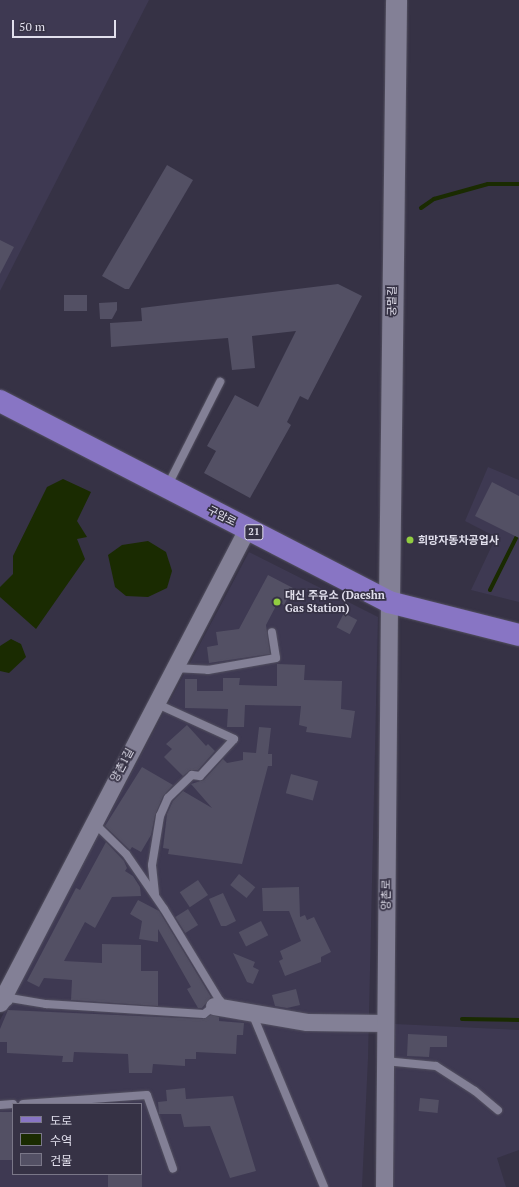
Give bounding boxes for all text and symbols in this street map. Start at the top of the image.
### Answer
scale bar [14,12,118,38]
text: 50 m [19,19,45,34]
street label: 궁멀길 [385,286,399,316]
street label: 구암로 [205,503,239,529]
road number: 21 [244,524,264,540]
place label: 희망자동차공업사 [418,533,499,547]
marker: 희망자동차공업사 [405,535,415,545]
place label: 대신 주유소 (Daeshn Gas Station) [285,589,385,615]
marker: 대신 주유소 (Daeshn Gas Station) [272,597,282,607]
street label: 양촌1길 [108,746,136,784]
street label: 양촌로 [379,880,393,910]
legend [12,1103,142,1175]
text: 도로 [50,1113,72,1128]
text: 수역 [50,1133,72,1148]
text: 건물 [50,1153,72,1168]

